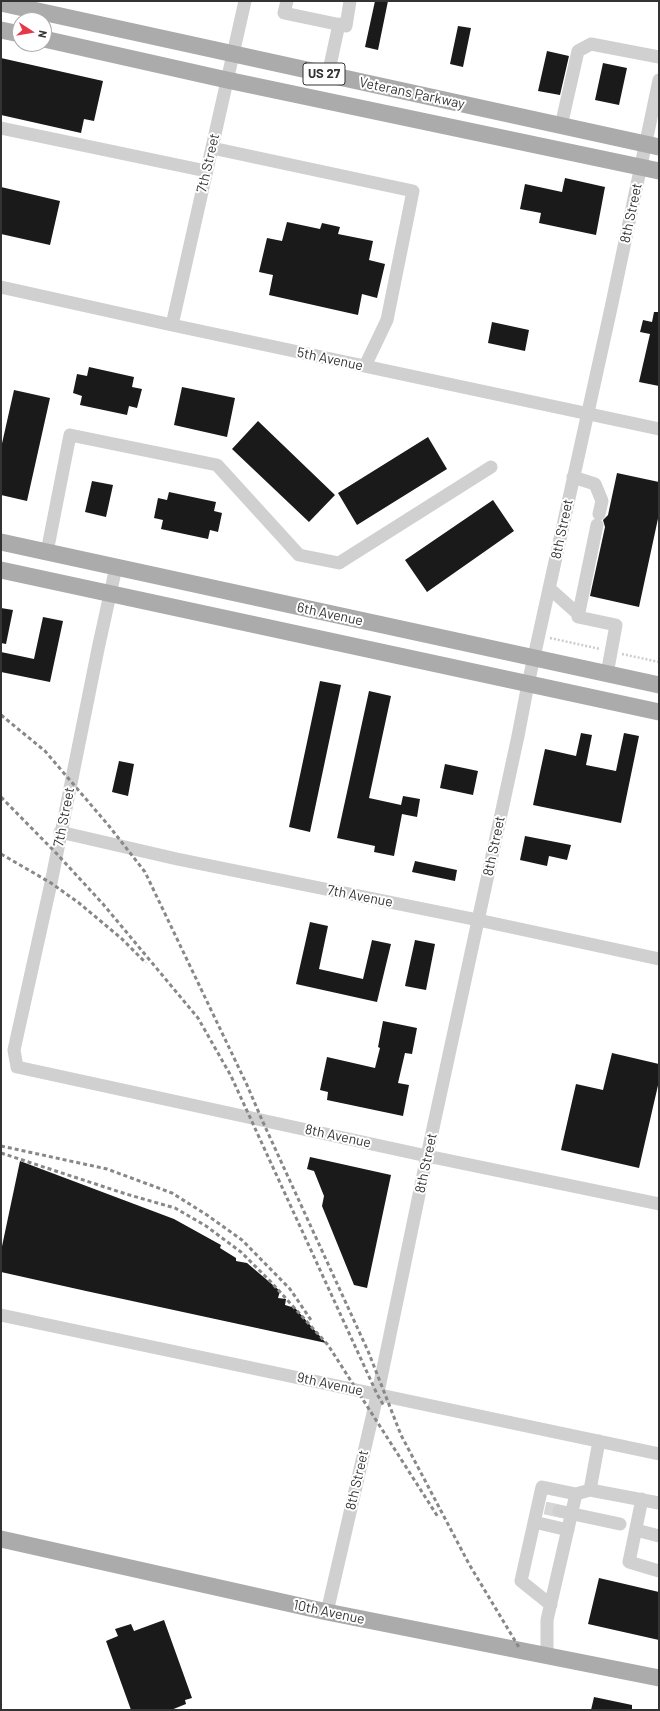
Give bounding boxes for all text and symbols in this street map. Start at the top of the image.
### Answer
north arrow [12,12,52,52]
text: N [36,29,50,39]
road number: US 27 [303,63,345,85]
street label: Veterans Parkway [358,74,466,112]
street label: 7th Street [193,132,223,194]
street label: 8th Street [616,181,646,245]
street label: 5th Avenue [295,344,365,374]
street label: 8th Street [547,497,577,561]
street label: 6th Avenue [295,599,365,629]
street label: 7th Street [50,786,78,848]
street label: 8th Street [479,814,509,878]
street label: 7th Avenue [326,881,394,911]
street label: 8th Avenue [303,1121,373,1151]
street label: 8th Street [411,1131,441,1195]
street label: 9th Avenue [295,1369,365,1399]
street label: 8th Street [342,1448,372,1512]
street label: 10th Avenue [292,1596,366,1628]

